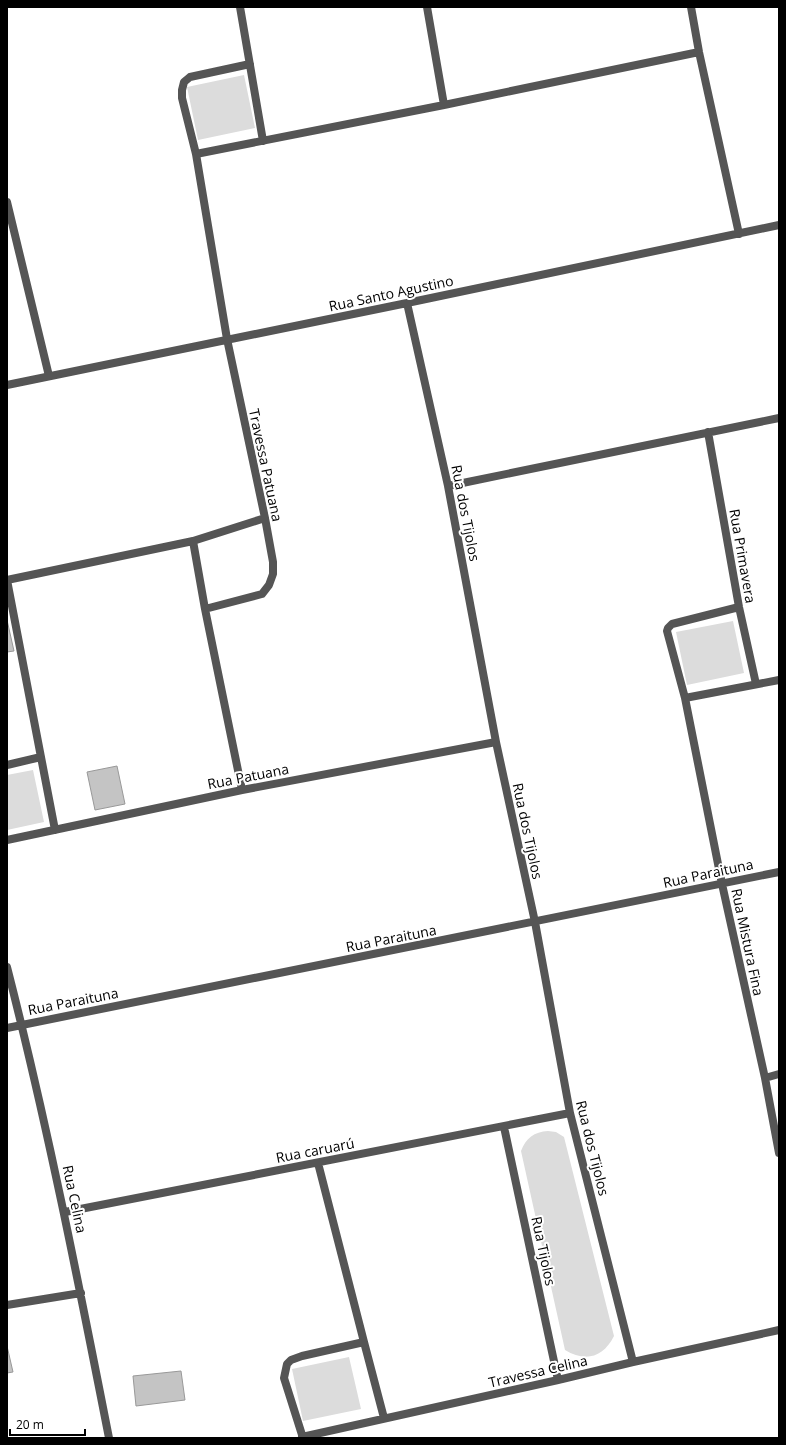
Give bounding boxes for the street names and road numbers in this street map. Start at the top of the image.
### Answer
street label: Rua Santo Agustino [327,271,455,315]
street label: Travessa Patuana [245,407,287,523]
street label: Rua dos Tijolos [447,463,485,563]
street label: Rua Primavera [725,507,761,605]
street label: Rua Patuana [206,759,290,793]
street label: Rua dos Tijolos [509,781,548,881]
street label: Rua Paraituna [661,854,755,892]
street label: Rua Mistura Fina [727,887,769,997]
street label: Rua Paraituna [344,920,438,956]
street label: Rua Paraituna [26,983,120,1019]
street label: Rua dos Tijolos [572,1098,614,1198]
street label: Rua caruarú [274,1133,356,1167]
street label: Rua Celina [59,1163,91,1235]
street label: Rua Tijolos [527,1215,561,1288]
street label: Travessa Celina [487,1350,589,1392]

